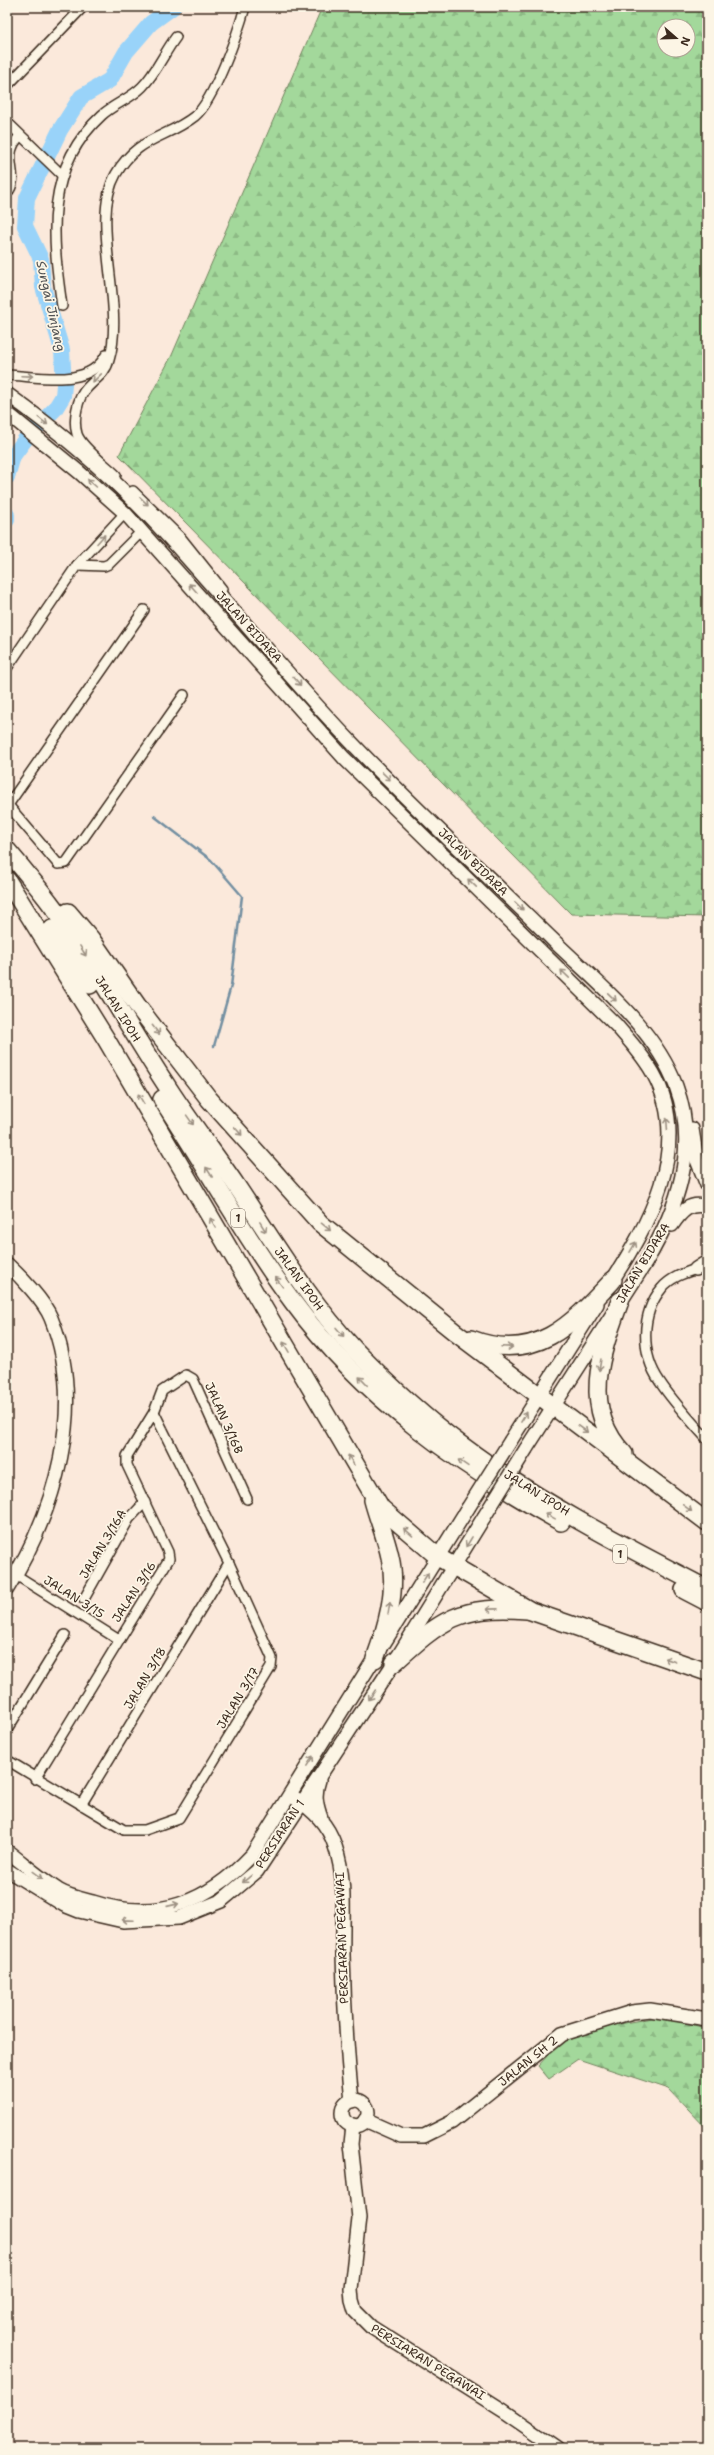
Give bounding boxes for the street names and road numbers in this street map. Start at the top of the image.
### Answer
street label: JALAN BIDARA [213,588,286,666]
street label: JALAN BIDARA [435,825,512,900]
street label: JALAN IPOH [91,973,145,1045]
road number: 1 [231,1209,245,1227]
street label: JALAN BIDARA [613,1220,673,1306]
street label: JALAN IPOH [271,1244,328,1314]
street label: JALAN 3/16B [201,1380,247,1456]
street label: JALAN IPOH [501,1466,573,1520]
street label: JALAN 3/16A [76,1506,130,1582]
road number: 1 [613,1545,627,1563]
street label: JALAN 3/16 [108,1558,160,1626]
street label: JALAN 3/15 [41,1572,107,1622]
street label: JALAN 3/18 [120,1644,170,1712]
street label: JALAN 3/17 [213,1664,263,1732]
street label: PERSIARAN 1 [252,1796,308,1872]
street label: PERSIARAN PEGAWAI [332,1871,352,2004]
street label: JALAN SH 2 [495,2032,561,2090]
street label: PERSIARAN PEGAWAI [368,2320,488,2404]

